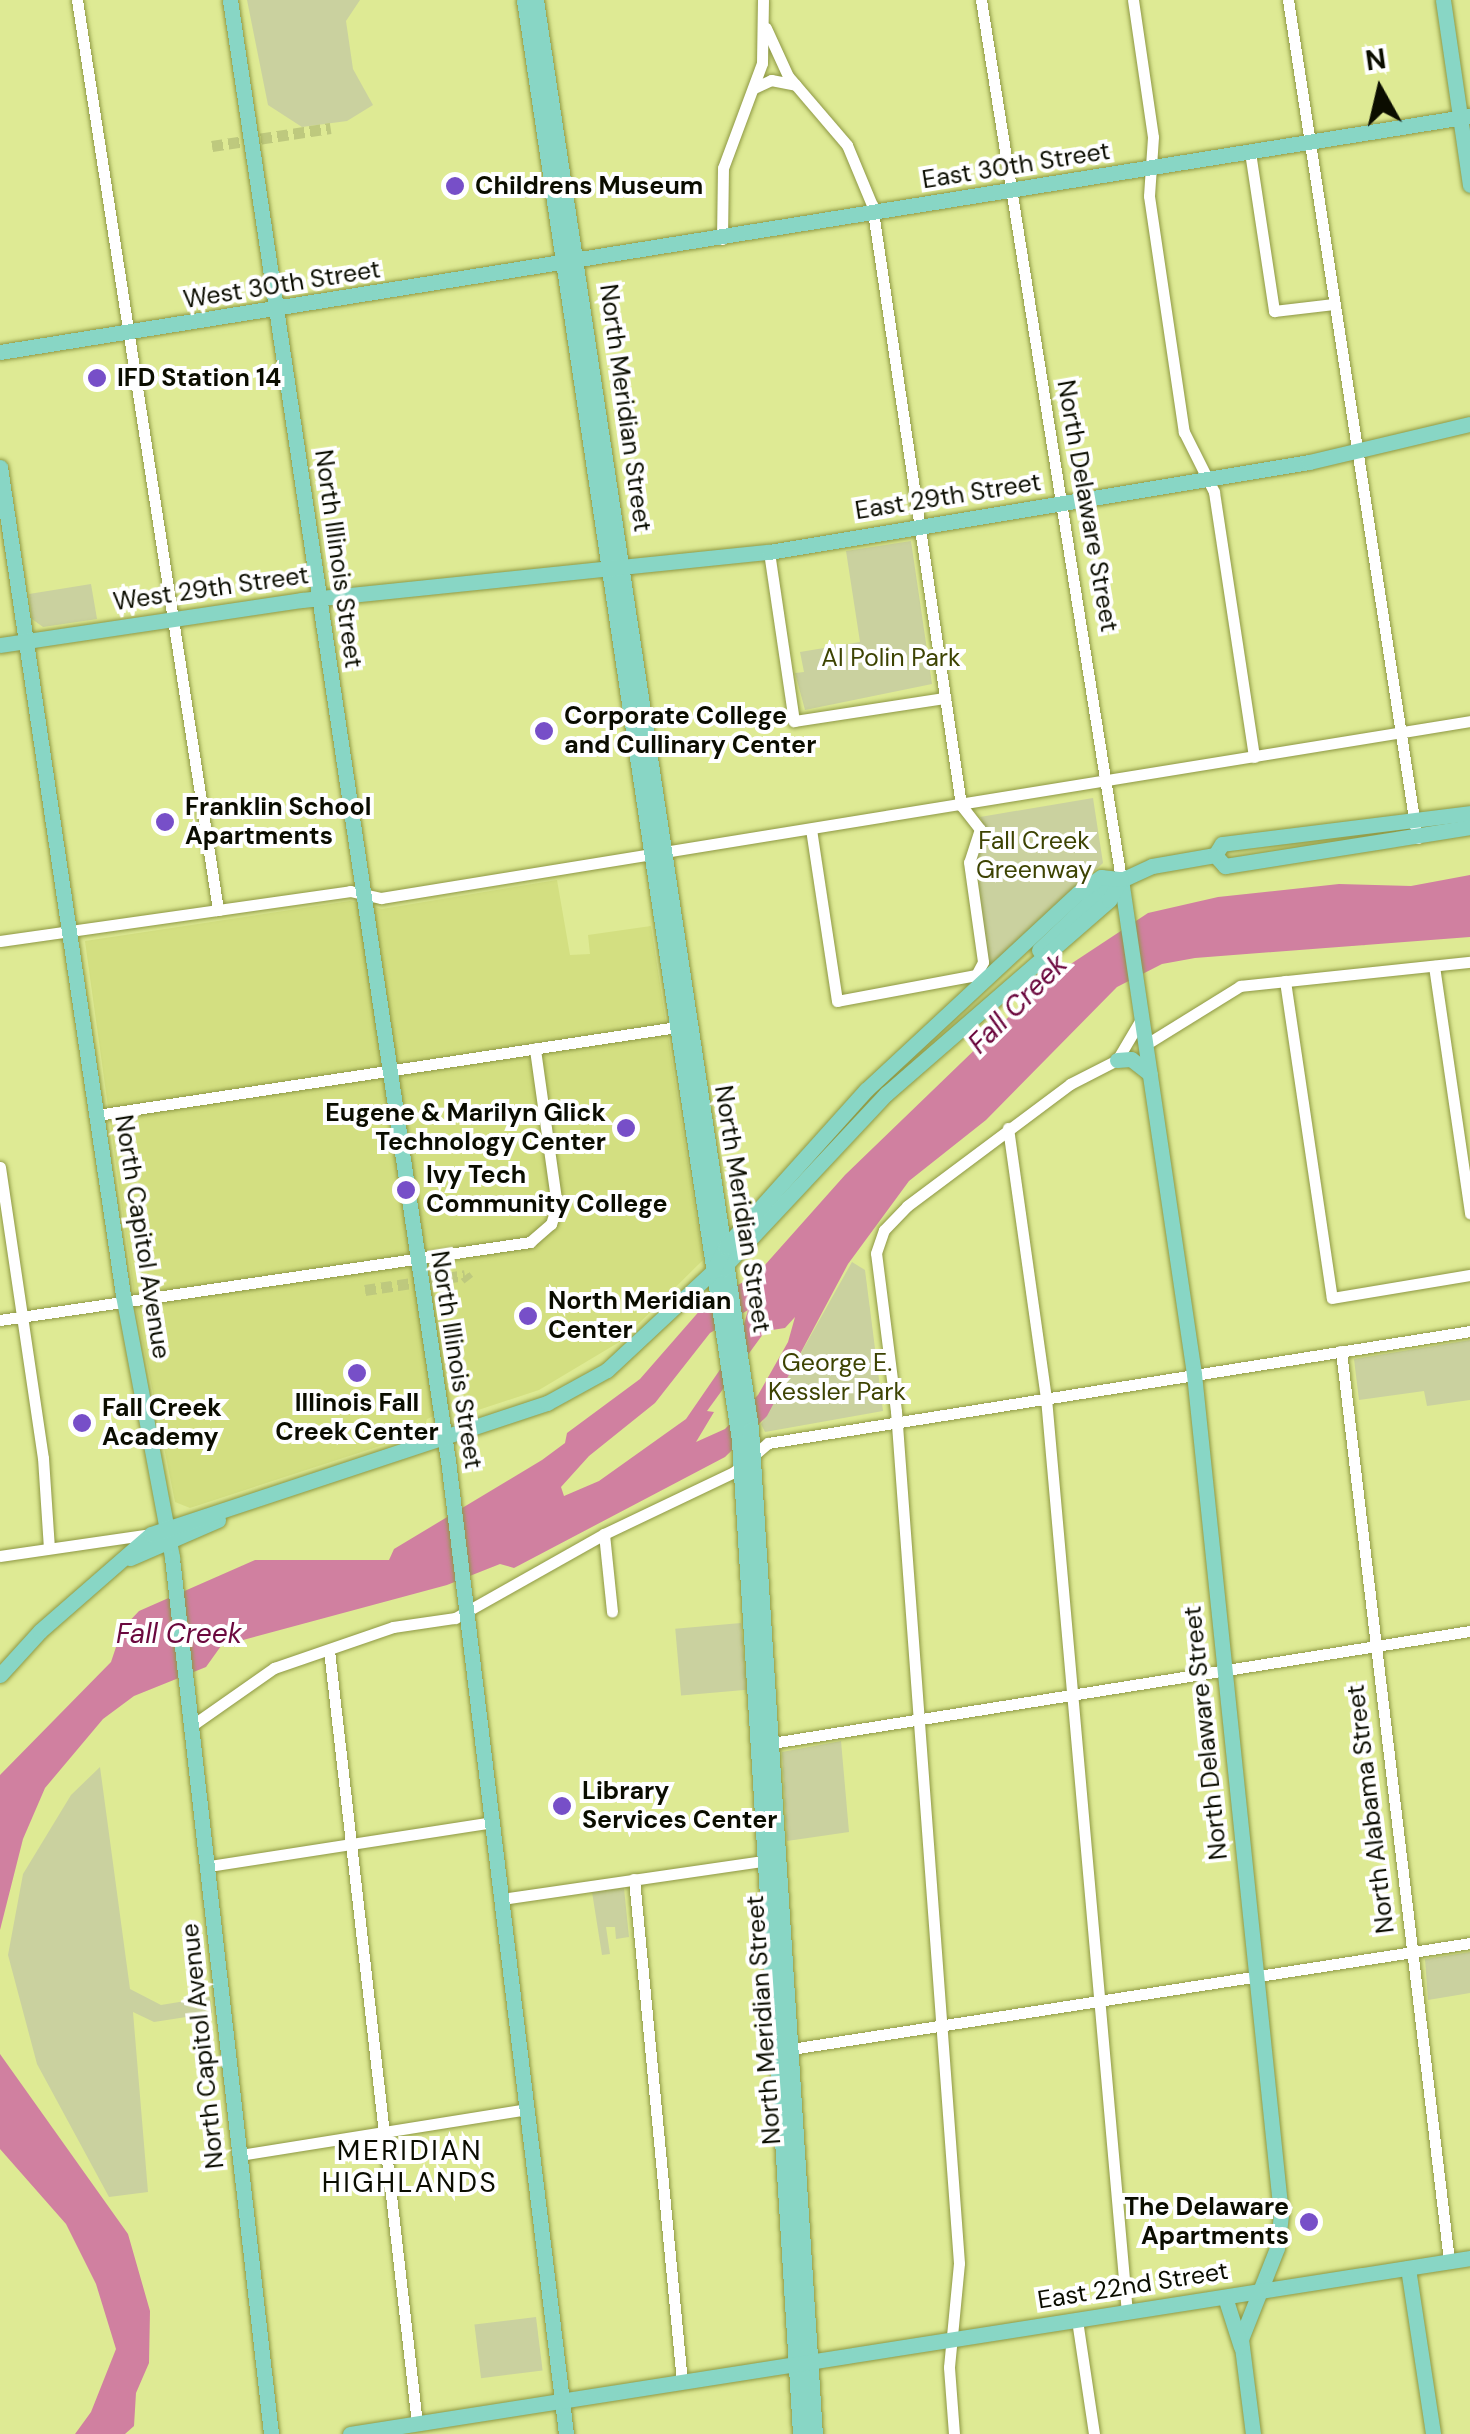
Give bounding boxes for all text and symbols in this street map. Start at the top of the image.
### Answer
north arrow [1330,40,1430,140]
text: N [1363,40,1388,80]
street label: East 30th Street [920,136,1112,196]
place label: Childrens Museum [475,171,703,201]
marker: Childrens Museum [444,175,466,197]
street label: West 30th Street [181,255,383,315]
street label: North Meridian Street [593,282,657,534]
place label: IFD Station 14 [117,363,281,393]
marker: IFD Station 14 [86,367,108,389]
street label: North Delaware Street [1050,378,1124,634]
street label: North Illinois Street [308,448,368,670]
street label: East 29th Street [853,468,1043,526]
street label: West 29th Street [111,560,311,618]
park label: Al Polin Park [821,643,961,673]
place label: Corporate College and Cullinary Center [564,702,816,761]
marker: Corporate College and Cullinary Center [533,720,555,742]
place label: Franklin School Apartments [185,793,371,852]
marker: Franklin School Apartments [154,811,176,833]
park label: Fall Creek Greenway [976,827,1092,886]
water label: Fall Creek [962,948,1074,1060]
street label: North Meridian Street [708,1083,776,1335]
place label: Eugene & Marilyn Glick Technology Center [325,1099,606,1158]
street label: North Capitol Avenue [108,1113,176,1361]
marker: Eugene & Marilyn Glick Technology Center [615,1117,637,1139]
place label: Ivy Tech Community College [426,1161,667,1220]
marker: Ivy Tech Community College [395,1179,417,1201]
street label: North Illinois Street [424,1249,488,1471]
place label: North Meridian Center [548,1287,731,1346]
marker: North Meridian Center [517,1305,539,1327]
park label: George E. Kessler Park [768,1349,906,1408]
marker: Illinois Fall Creek Center [346,1362,368,1384]
place label: Illinois Fall Creek Center [275,1389,439,1448]
place label: Fall Creek Academy [102,1394,222,1453]
marker: Fall Creek Academy [71,1412,93,1434]
street label: North Delaware Street [1178,1605,1234,1861]
water label: Fall Creek [116,1617,242,1651]
street label: North Alabama Street [1341,1683,1401,1935]
place label: Library Services Center [582,1777,777,1836]
marker: Library Services Center [551,1795,573,1817]
street label: North Meridian Street [740,1894,788,2146]
street label: North Capitol Avenue [175,1922,231,2170]
district label: MERIDIAN HIGHLANDS [322,2134,498,2200]
place label: The Delaware Apartments [1124,2193,1289,2252]
marker: The Delaware Apartments [1298,2211,1320,2233]
street label: East 22nd Street [1036,2256,1230,2316]

